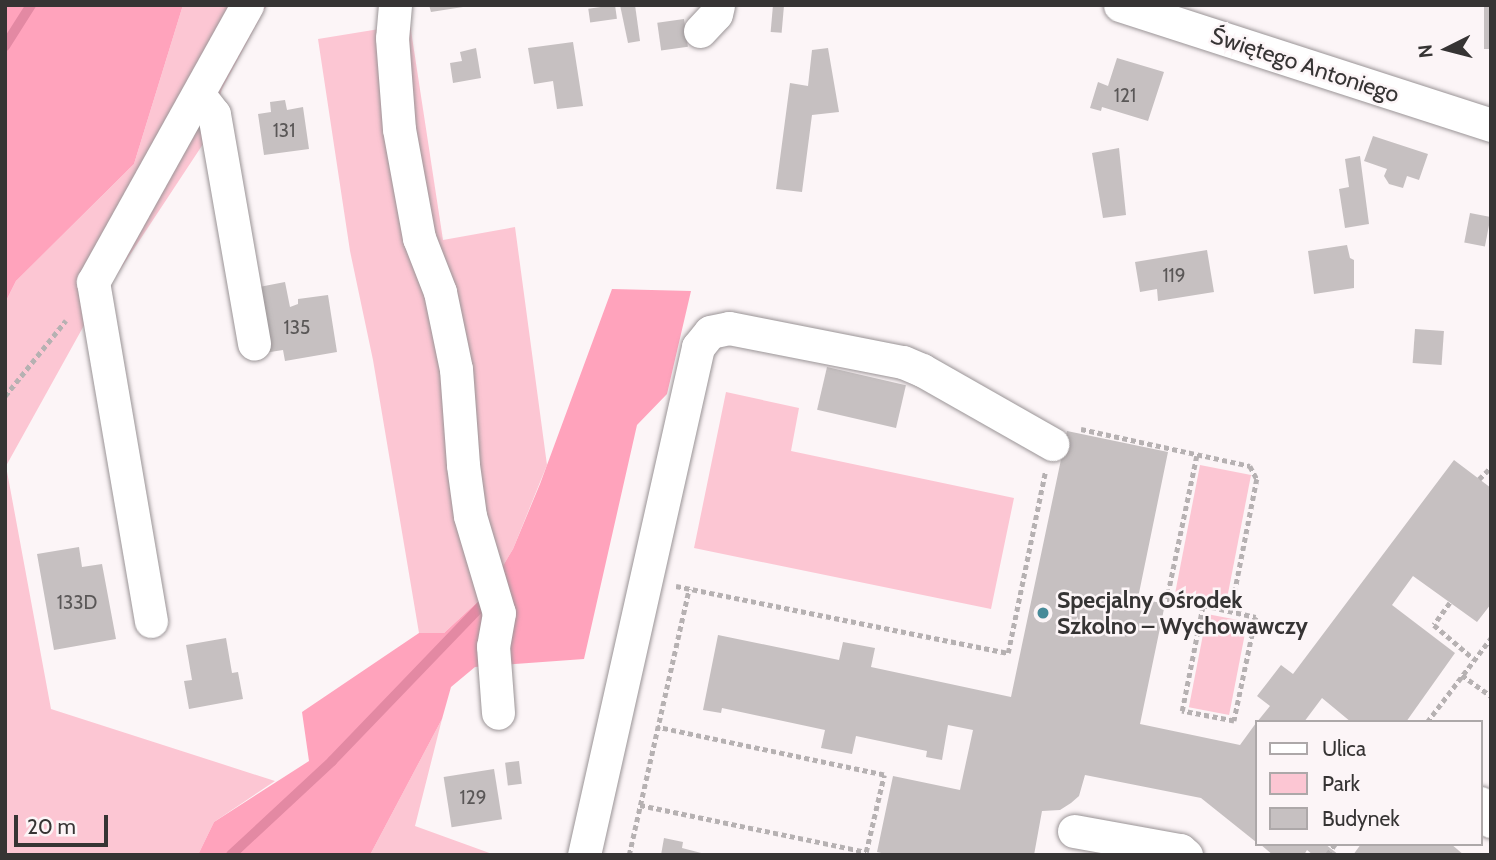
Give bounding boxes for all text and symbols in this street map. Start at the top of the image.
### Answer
north arrow [1412,14,1482,84]
street label: Świętego Antoniego [1207,22,1403,108]
text: N [1413,43,1438,59]
house number: 121 [1114,85,1136,107]
house number: 131 [273,120,295,142]
house number: 119 [1162,265,1186,287]
house number: 135 [284,317,310,339]
place label: Specjalny Ośrodek Szkolno – Wychowawczy [1057,586,1308,640]
house number: 133D [57,592,97,614]
marker: Specjalny Ośrodek Szkolno – Wychowawczy [1035,605,1051,621]
legend [1254,720,1482,846]
text: Ulica [1322,736,1366,761]
text: Park [1322,771,1360,796]
house number: 129 [460,787,486,809]
scale bar [18,800,112,844]
text: Budynek [1322,806,1400,831]
text: 20 m [27,814,76,839]

